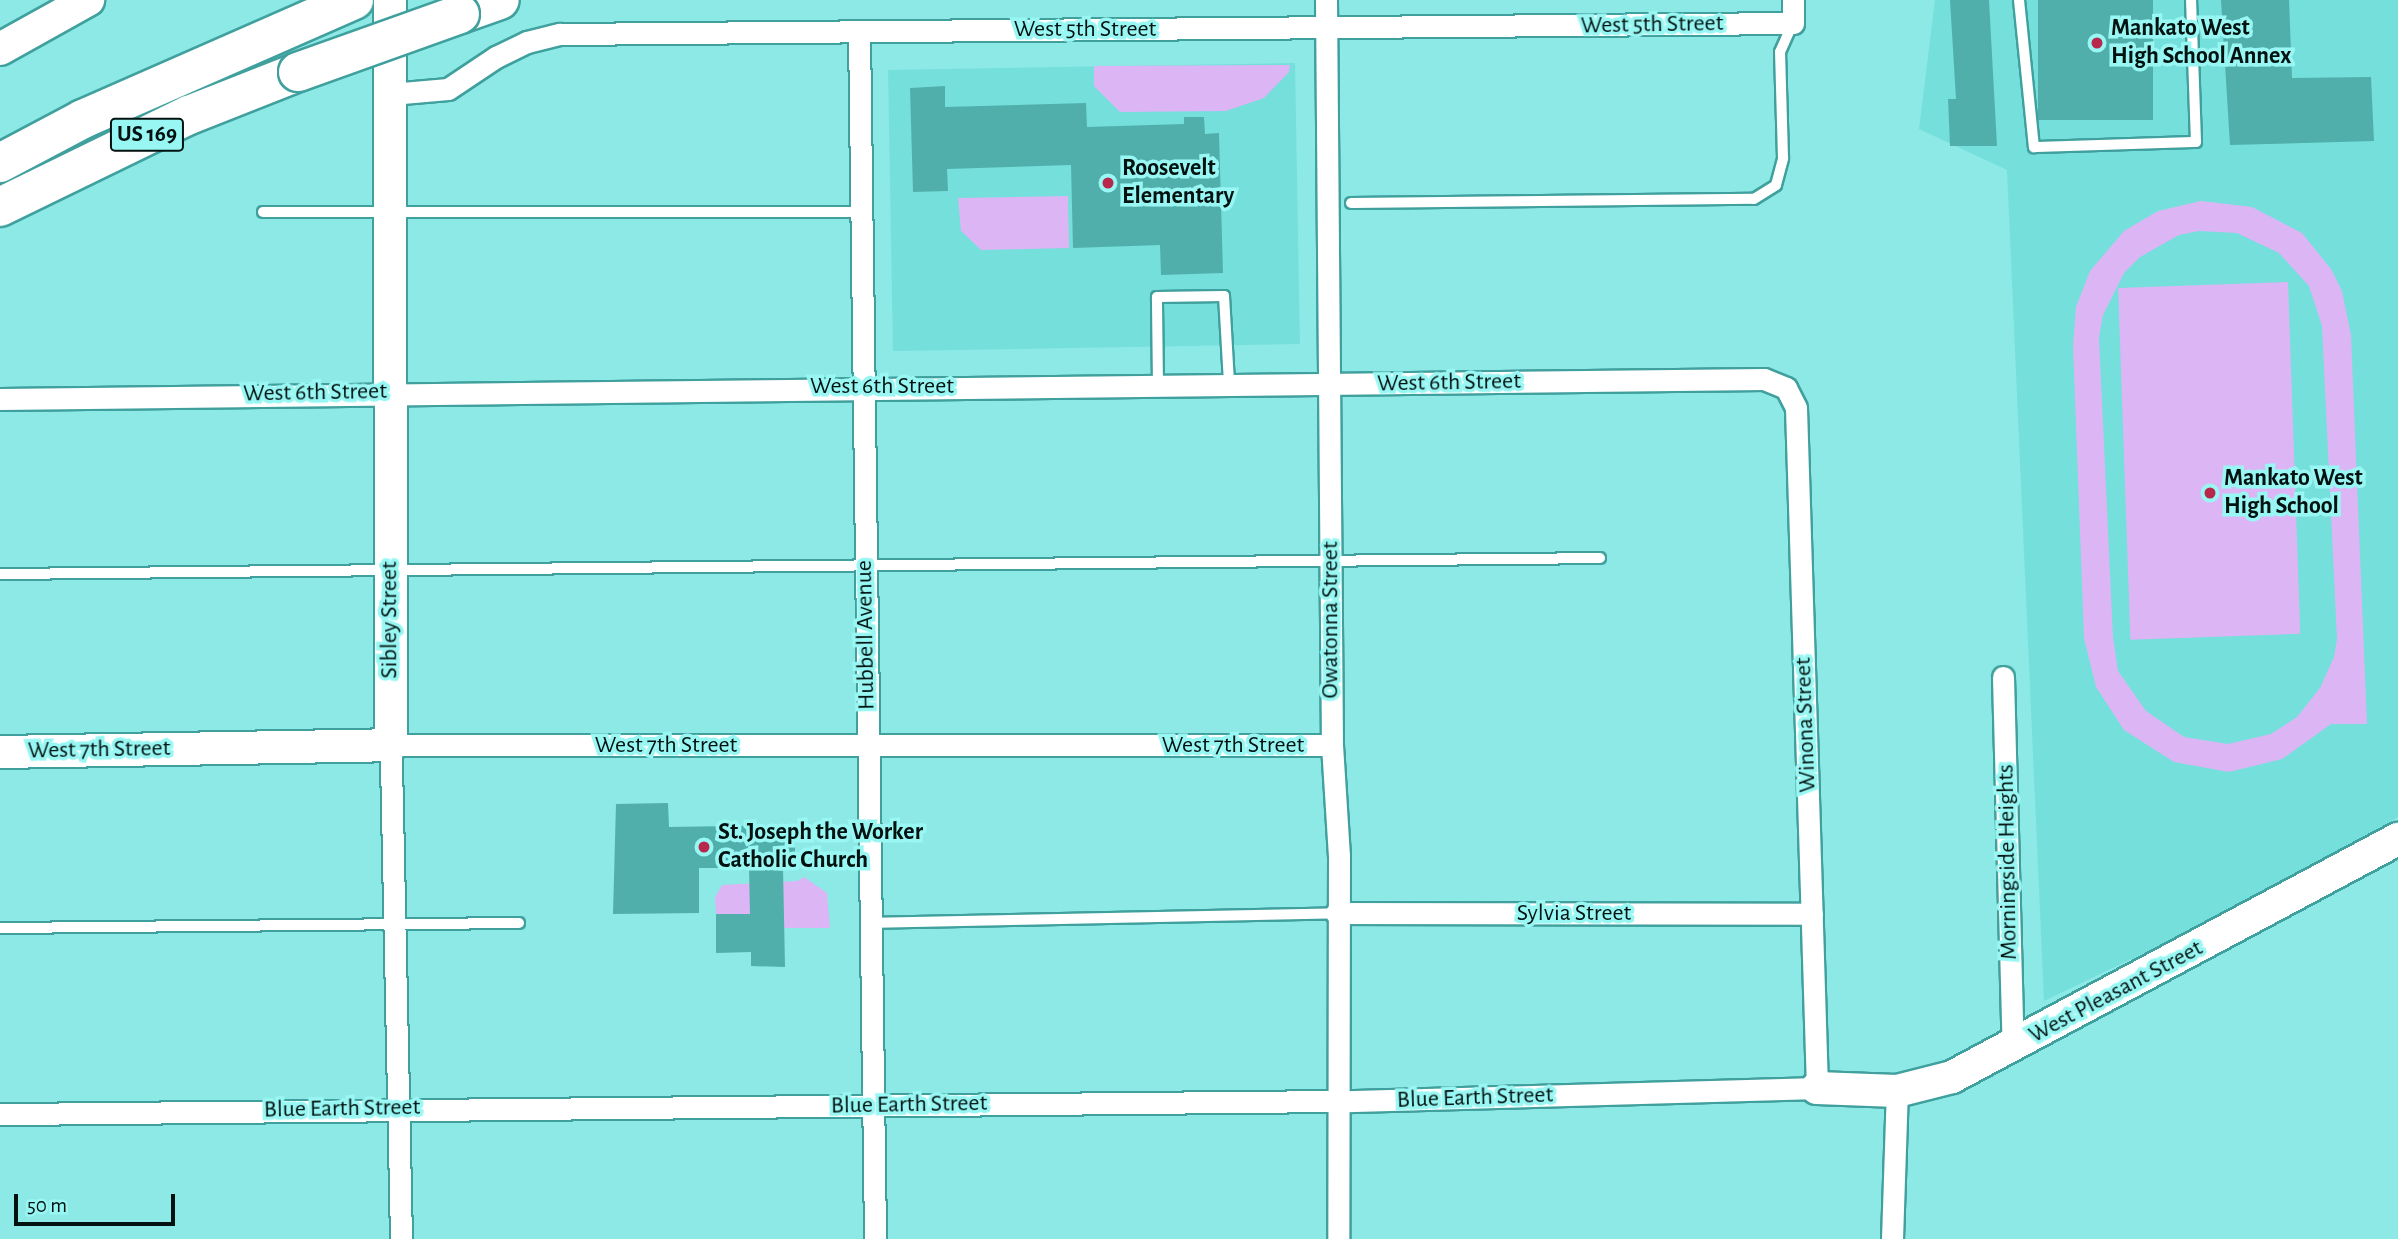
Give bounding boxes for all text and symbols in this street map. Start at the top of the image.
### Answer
street label: West 5th Street [1580,9,1724,41]
place label: Mankato West High School Annex [2111,15,2291,71]
street label: West 5th Street [1014,16,1156,44]
marker: Mankato West High School Annex [2089,35,2105,51]
road number: US 169 [108,116,186,154]
place label: Roosevelt Elementary [1122,155,1234,211]
marker: Roosevelt Elementary [1100,175,1116,191]
street label: West 6th Street [1377,367,1521,399]
street label: West 6th Street [810,373,954,401]
street label: West 6th Street [243,377,387,409]
place label: Mankato West High School [2224,465,2363,521]
marker: Mankato West High School [2202,485,2218,501]
street label: Owatonna Street [1317,541,1345,699]
street label: Hubbell Avenue [850,560,882,710]
street label: Sibley Street [376,561,404,679]
street label: Winona Street [1789,657,1823,793]
street label: West 7th Street [595,732,737,760]
street label: West 7th Street [1162,732,1304,760]
street label: West 7th Street [27,734,171,766]
street label: Morningside Heights [1992,764,2024,960]
place label: St. Joseph the Worker Catholic Church [718,819,923,875]
marker: St. Joseph the Worker Catholic Church [696,839,712,855]
street label: Sylvia Street [1517,900,1631,928]
street label: West Pleasant Street [2024,934,2208,1050]
street label: Blue Earth Street [1396,1081,1554,1115]
street label: Blue Earth Street [831,1089,987,1121]
street label: Blue Earth Street [264,1093,420,1125]
scale bar [18,1180,178,1224]
text: 50 m [27,1195,67,1216]

